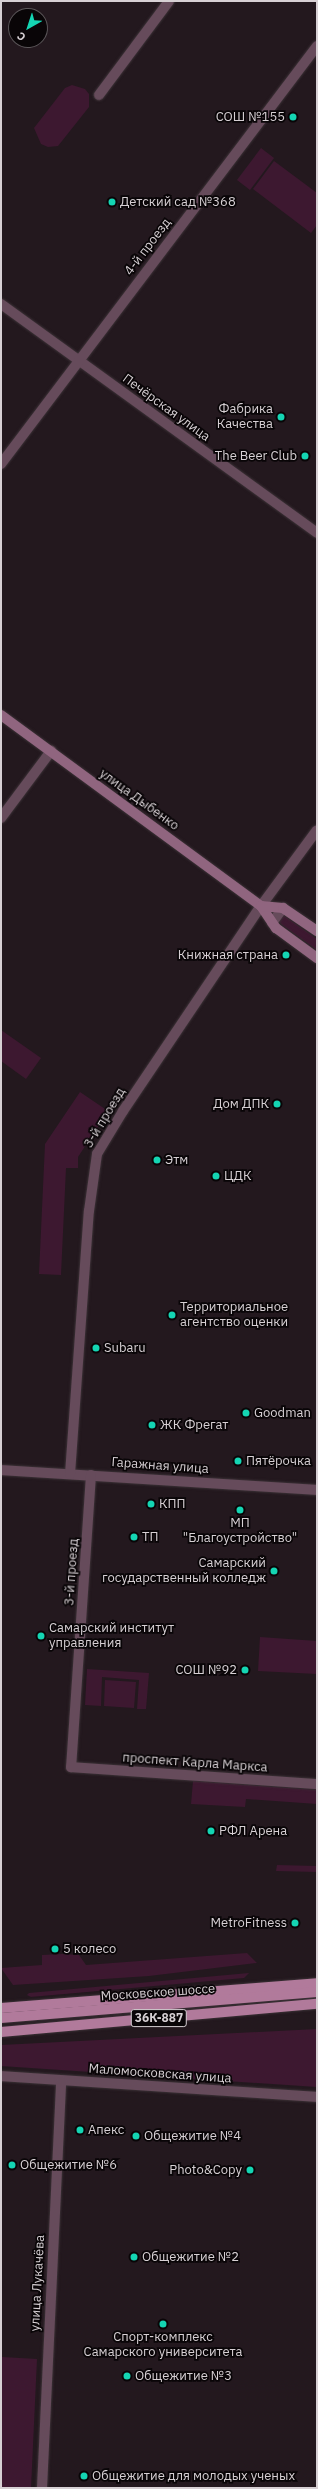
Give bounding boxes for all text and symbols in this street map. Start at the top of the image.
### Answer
north arrow [8,8,48,48]
text: С [14,29,28,44]
place label: СОШ №155 [216,109,285,125]
marker: СОШ №155 [288,112,298,122]
place label: Детский сад №368 [120,194,236,210]
marker: Детский сад №368 [107,197,117,207]
street label: 4-й проезд [121,215,175,279]
street label: Печёрская улица [119,371,213,445]
place label: Фабрика Качества [217,402,273,433]
marker: Фабрика Качества [276,412,286,422]
place label: The Beer Club [215,448,297,464]
marker: The Beer Club [300,451,310,461]
street label: улица Дыбенко [96,766,182,834]
place label: Книжная страна [178,947,278,963]
marker: Книжная страна [281,950,291,960]
street label: 3-й проезд [81,1085,129,1151]
place label: Дом ДПК [213,1096,269,1112]
marker: Дом ДПК [272,1099,282,1109]
place label: Этм [165,1152,188,1168]
marker: Этм [152,1155,162,1165]
place label: ЦДК [224,1168,252,1184]
marker: ЦДК [211,1171,221,1181]
place label: Территориальное агентство оценки [180,1300,288,1331]
marker: Территориальное агентство оценки [167,1310,177,1320]
place label: Subaru [104,1340,146,1356]
marker: Subaru [91,1343,101,1353]
place label: Goodman [254,1405,311,1421]
marker: Goodman [241,1408,251,1418]
place label: ЖК Фрегат [160,1417,228,1433]
marker: ЖК Фрегат [147,1420,157,1430]
place label: Пятёрочка [246,1453,311,1469]
street label: Гаражная улица [111,1455,209,1477]
marker: Пятёрочка [233,1456,243,1466]
place label: КПП [159,1496,186,1512]
marker: КПП [146,1499,156,1509]
marker: МП "Благоустройство" [235,1505,245,1515]
place label: МП "Благоустройство" [183,1516,297,1547]
place label: ТП [142,1529,158,1545]
marker: ТП [129,1532,139,1542]
street label: 3-й проезд [62,1538,82,1606]
place label: Самарский государственный колледж [102,1556,266,1587]
marker: Самарский государственный колледж [269,1566,279,1576]
place label: Самарский институт управления [49,1621,174,1652]
marker: Самарский институт управления [36,1631,46,1641]
place label: СОШ №92 [175,1662,237,1678]
marker: СОШ №92 [240,1665,250,1675]
street label: проспект Карла Маркса [122,1750,268,1776]
place label: РФЛ Арена [219,1823,287,1839]
marker: РФЛ Арена [206,1826,216,1836]
place label: MetroFitness [211,1915,287,1931]
marker: MetroFitness [290,1918,300,1928]
place label: 5 колесо [63,1941,116,1957]
marker: 5 колесо [50,1944,60,1954]
street label: Московское шоссе [100,1981,216,2005]
road number: 36К-887 [130,2008,188,2028]
street label: Маломосковская улица [88,2061,232,2087]
place label: Апекс [88,2122,124,2138]
marker: Апекс [75,2125,85,2135]
place label: Общежитие №4 [144,2128,241,2144]
marker: Общежитие №4 [131,2131,141,2141]
place label: Общежитие №6 [20,2157,117,2173]
marker: Общежитие №6 [7,2160,17,2170]
place label: Photo&Copy [169,2162,242,2178]
marker: Photo&Copy [245,2165,255,2175]
street label: улица Лукачёва [28,2234,48,2332]
place label: Общежитие №2 [142,2249,239,2265]
marker: Общежитие №2 [129,2252,139,2262]
marker: Спорт-комплекс Самарского университета [158,2319,168,2329]
place label: Спорт-комплекс Самарского университета [84,2330,242,2361]
place label: Общежитие №3 [135,2368,232,2384]
marker: Общежитие №3 [122,2371,132,2381]
place label: Общежитие для молодых ученых [92,2468,295,2484]
marker: Общежитие для молодых ученых [79,2471,89,2481]

